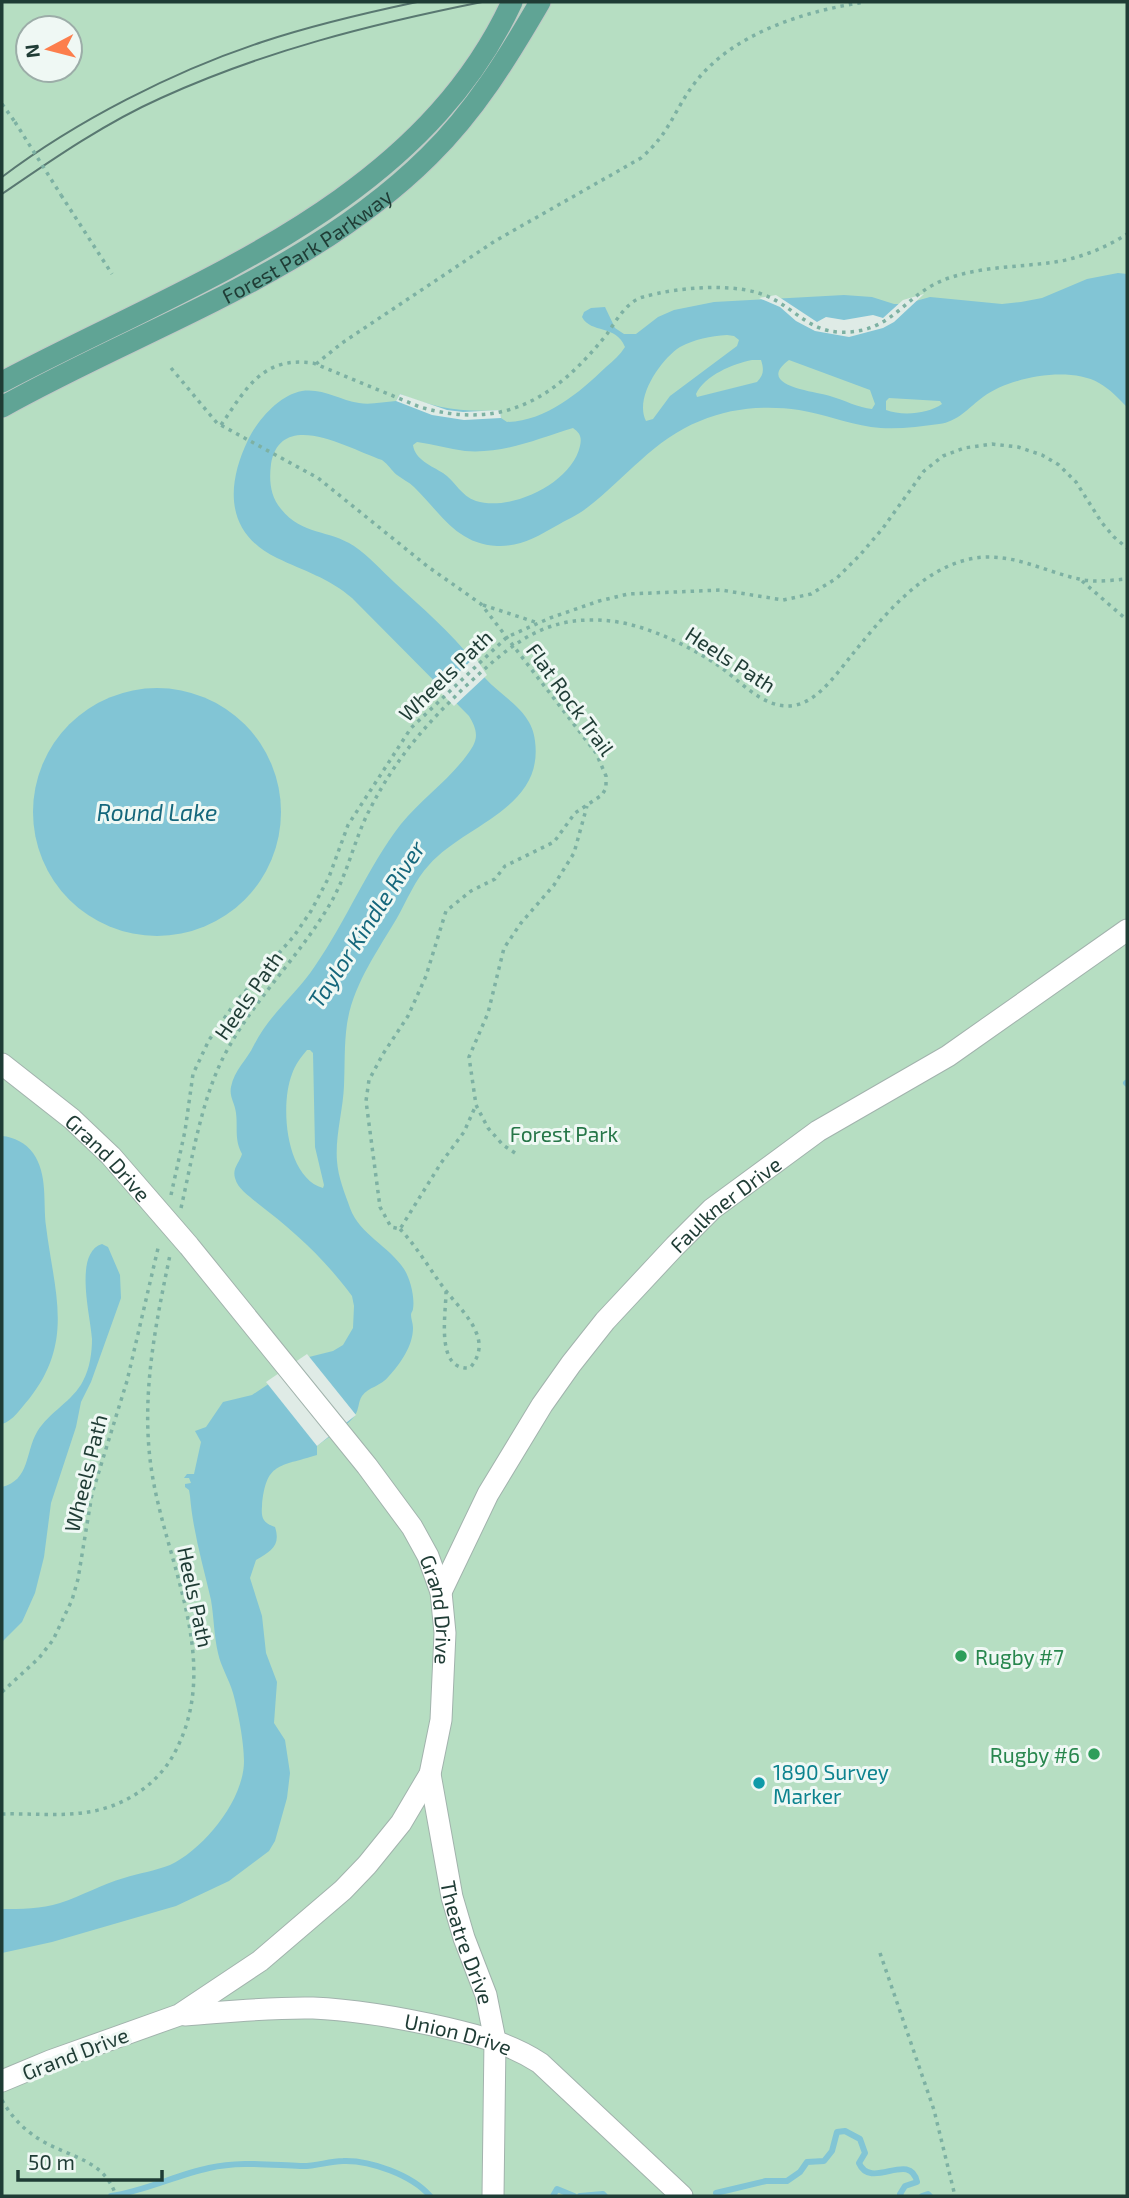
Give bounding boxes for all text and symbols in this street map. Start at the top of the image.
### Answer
north arrow [14,14,84,84]
text: N [19,43,44,59]
street label: Forest Park Parkway [217,183,396,308]
street label: Heels Path [681,621,781,697]
street label: Wheels Path [393,624,497,726]
street label: Flat Rock Trail [522,638,621,761]
water label: Round Lake [97,798,217,826]
water label: Taylor Kindle River [302,835,431,1013]
street label: Heels Path [208,946,288,1044]
street label: Grand Drive [61,1108,157,1206]
park label: Forest Park [510,1121,619,1146]
street label: Faulkner Drive [664,1150,785,1257]
street label: Wheels Path [58,1412,112,1534]
street label: Heels Path [173,1544,219,1650]
street label: Grand Drive [416,1551,458,1665]
place label: Rugby #7 [975,1644,1064,1669]
marker: Rugby #7 [953,1648,969,1664]
place label: Rugby #6 [990,1742,1080,1767]
marker: Rugby #6 [1086,1746,1102,1762]
place label: 1890 Survey Marker [773,1759,889,1808]
marker: 1890 Survey Marker [751,1775,767,1791]
street label: Theatre Drive [437,1878,500,2006]
street label: Union Drive [402,2007,516,2059]
street label: Grand Drive [18,2021,132,2085]
scale bar [18,2138,161,2182]
text: 50 m [28,2149,75,2174]

